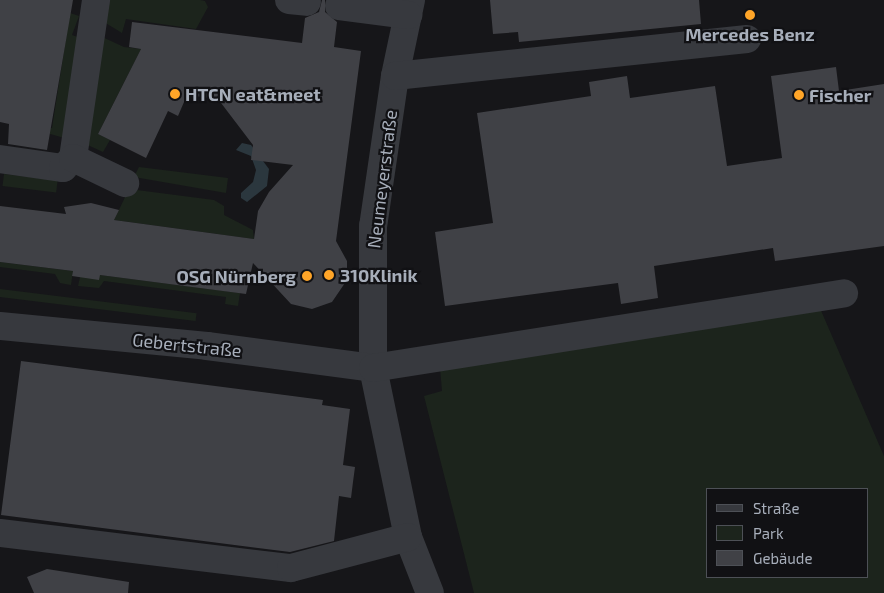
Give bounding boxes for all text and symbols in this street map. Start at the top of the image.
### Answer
marker: Mercedes Benz [744,9,756,21]
place label: Mercedes Benz [685,23,815,45]
place label: HTCN eat&meet [185,83,321,105]
place label: Fischer [809,84,871,106]
marker: HTCN eat&meet [169,88,181,100]
marker: Fischer [793,89,805,101]
street label: Neumeyerstraße [363,109,401,249]
place label: 310Klinik [340,264,417,286]
place label: OSG Nürnberg [176,265,296,287]
marker: 310Klinik [322,268,336,282]
marker: OSG Nürnberg [300,269,314,283]
street label: Gebertstraße [131,329,243,361]
legend [706,488,869,578]
text: Straße [753,499,799,517]
text: Park [753,524,784,542]
text: Gebäude [753,549,812,567]

